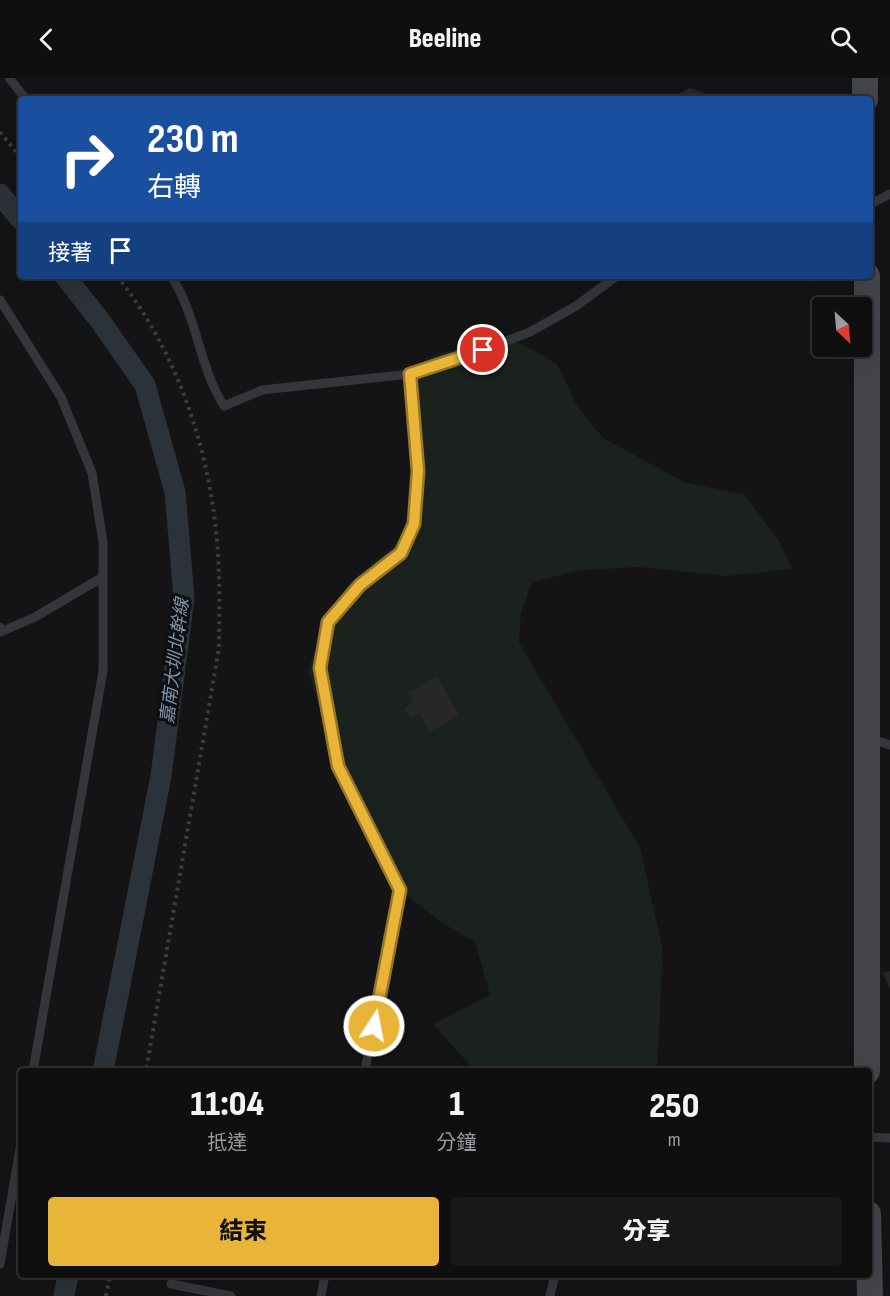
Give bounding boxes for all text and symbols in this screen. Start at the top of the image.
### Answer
icon: back [30,23,63,56]
text: Beeline [409,23,481,55]
icon: search [827,23,860,56]
text: 230 m [147,114,239,165]
icon: right [48,120,126,198]
text: 右轉 [147,172,201,204]
icon: arrive [104,234,137,267]
text: 接著 [48,240,92,267]
north arrow [812,297,872,357]
map controls [812,297,872,357]
pin [457,324,508,375]
icon: arrive [466,333,499,366]
water label: 嘉南大圳北幹線 [157,595,193,725]
position arrow [342,994,406,1058]
text: 11:04 [191,1083,264,1126]
text: 1 [449,1083,464,1126]
text: 250 [649,1085,699,1128]
text: m [668,1128,681,1152]
text: 抵達 [207,1131,247,1155]
text: 分鐘 [437,1131,477,1155]
button: 結束 [48,1197,439,1266]
button: 分享 [451,1197,842,1266]

